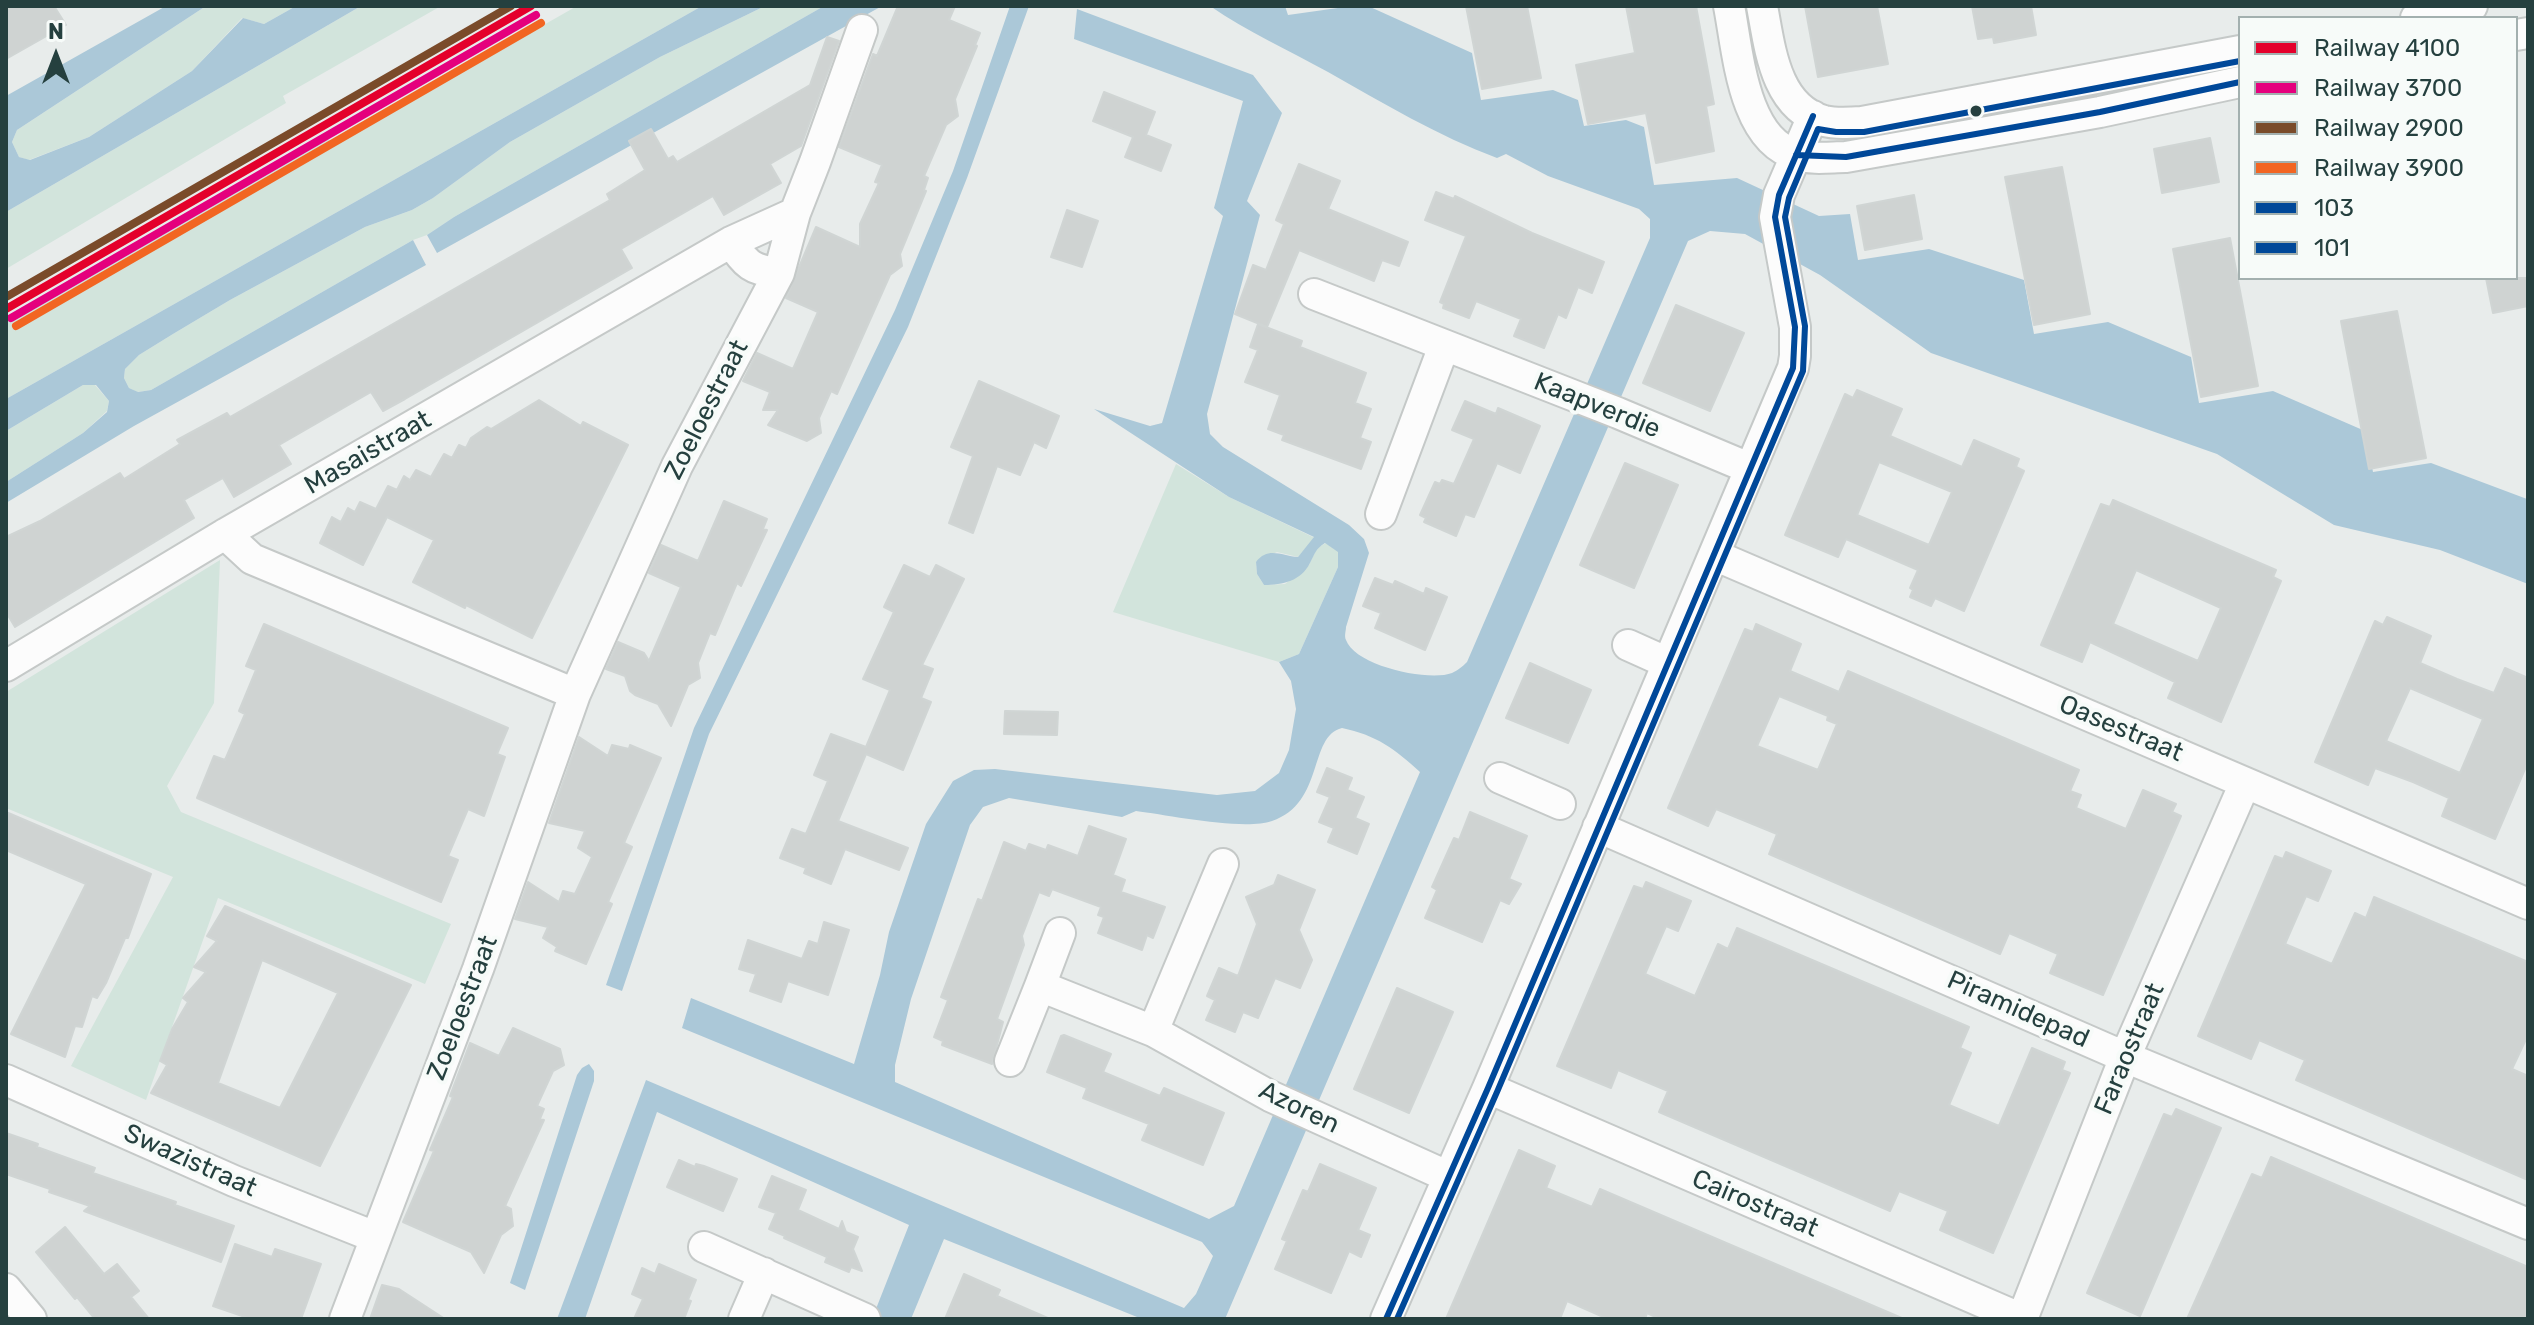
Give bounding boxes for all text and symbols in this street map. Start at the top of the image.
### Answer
north arrow [16,16,96,96]
legend [2238,16,2518,280]
text: N [48,18,64,45]
text: Railway 4100 [2314,34,2460,62]
text: Railway 3700 [2314,74,2462,102]
unlabelled marker [1968,103,1984,119]
text: Railway 2900 [2314,114,2464,142]
text: Railway 3900 [2314,154,2464,182]
text: 103 [2314,194,2354,222]
text: 101 [2314,234,2350,262]
street label: Zoeloestraat [659,335,755,485]
street label: Kaapverdie [1529,367,1665,445]
street label: Masaistraat [299,404,437,502]
street label: Oasestraat [2054,689,2188,769]
street label: Zoeloestraat [421,931,505,1085]
street label: Piramidepad [1942,965,2094,1055]
street label: Faraostraat [2088,979,2172,1119]
street label: Azoren [1254,1075,1344,1141]
street label: Swazistraat [119,1118,261,1204]
street label: Cairostraat [1687,1163,1823,1245]

